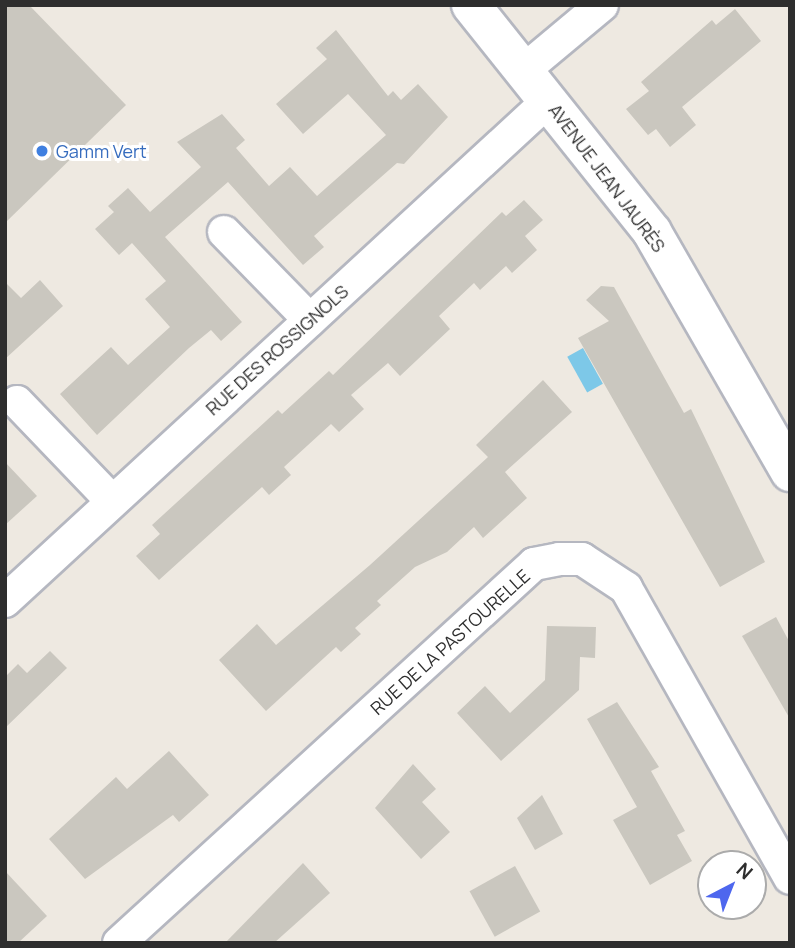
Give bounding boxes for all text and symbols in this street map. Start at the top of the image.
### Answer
street label: AVENUE JEAN JAURÈS [544,100,670,256]
place label: Gamm Vert [56,140,147,162]
marker: Gamm Vert [34,143,50,159]
street label: RUE DES ROSSIGNOLS [201,280,353,420]
street label: RUE DE LA PASTOURELLE [366,565,534,719]
north arrow [697,850,767,920]
text: N [731,857,758,885]

